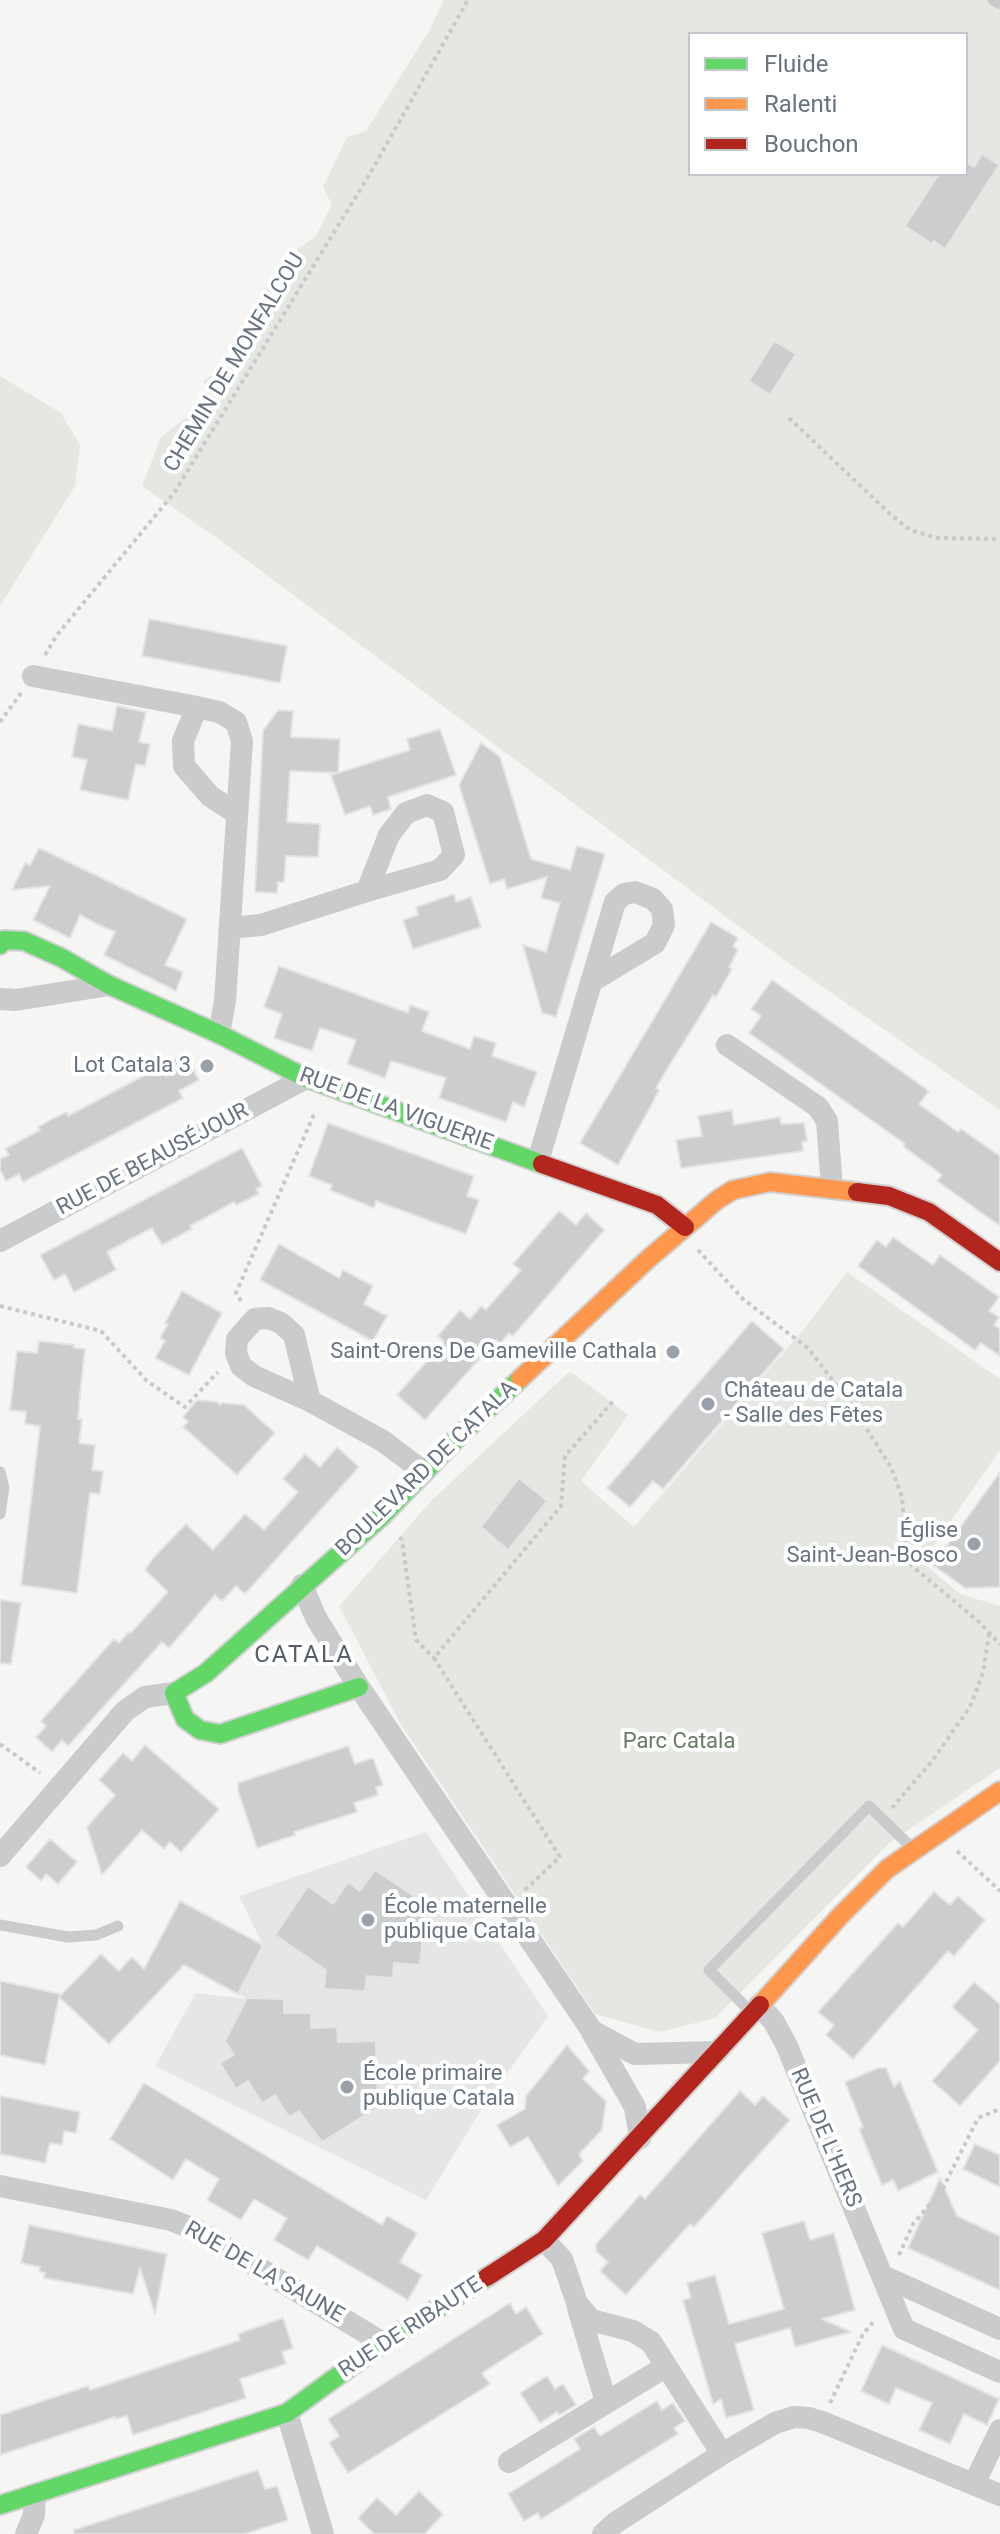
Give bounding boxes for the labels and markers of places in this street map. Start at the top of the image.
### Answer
place label: Lot Catala 3 [73,1053,191,1079]
marker: Lot Catala 3 [198,1057,216,1075]
place label: Saint-Orens De Gameville Cathala [330,1339,657,1365]
marker: Saint-Orens De Gameville Cathala [664,1343,682,1361]
place label: Château de Catala - Salle des Fêtes [724,1378,903,1430]
marker: Château de Catala - Salle des Fêtes [699,1395,717,1413]
place label: Église Saint-Jean-Bosco [787,1518,958,1570]
marker: Église Saint-Jean-Bosco [965,1535,983,1553]
place label: École maternelle publique Catala [384,1894,547,1946]
marker: École maternelle publique Catala [359,1911,377,1929]
place label: École primaire publique Catala [363,2061,515,2112]
marker: École primaire publique Catala [338,2078,356,2096]

